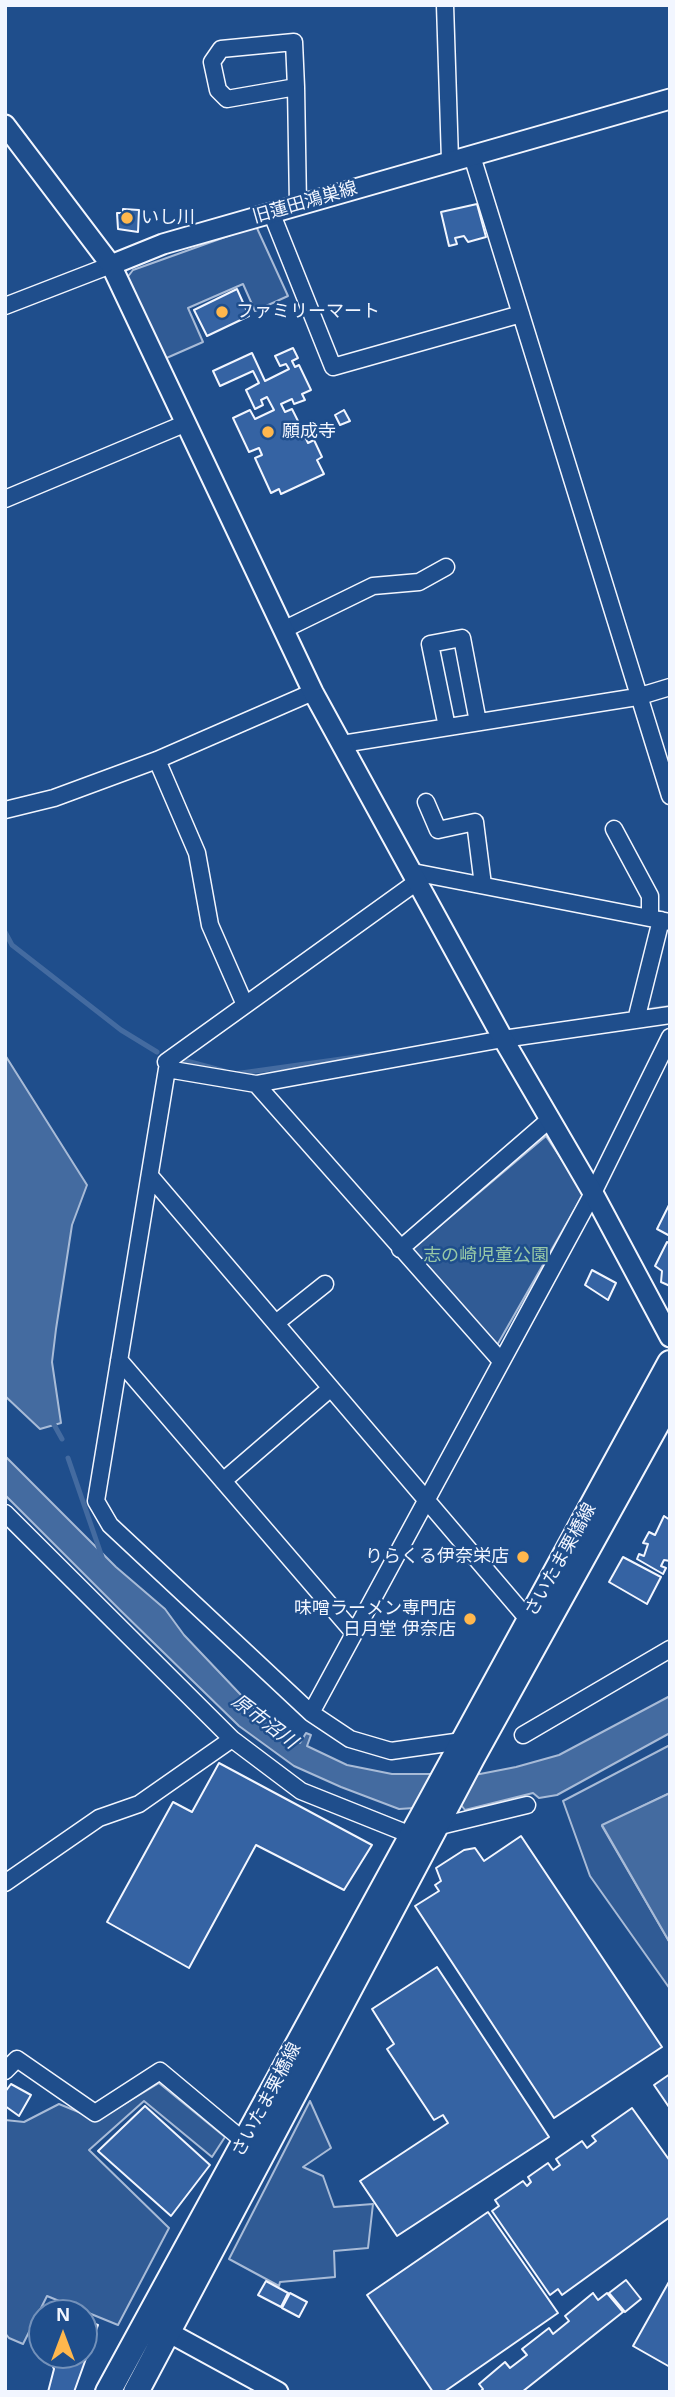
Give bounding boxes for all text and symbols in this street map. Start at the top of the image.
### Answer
street label: 旧蓮田鴻巣線 [250,178,360,228]
place label: いし川 [141,207,195,229]
marker: いし川 [119,210,135,226]
place label: ファミリーマート [236,301,380,323]
marker: ファミリーマート [214,304,230,320]
place label: 願成寺 [282,421,336,443]
marker: 願成寺 [260,424,276,440]
park label: 志の崎児童公園 [423,1245,549,1267]
street label: さいたま栗橋線 [521,1500,601,1620]
place label: りらくる伊奈栄店 [365,1546,509,1568]
marker: りらくる伊奈栄店 [515,1549,531,1565]
place label: 味噌ラーメン専門店 日月堂 伊奈店 [294,1598,456,1640]
marker: 味噌ラーメン専門店 日月堂 伊奈店 [462,1611,478,1627]
water label: 原市沼川 [227,1690,301,1754]
street label: さいたま栗橋線 [228,2039,306,2161]
north arrow [28,2299,98,2369]
text: N [56,2304,70,2325]

